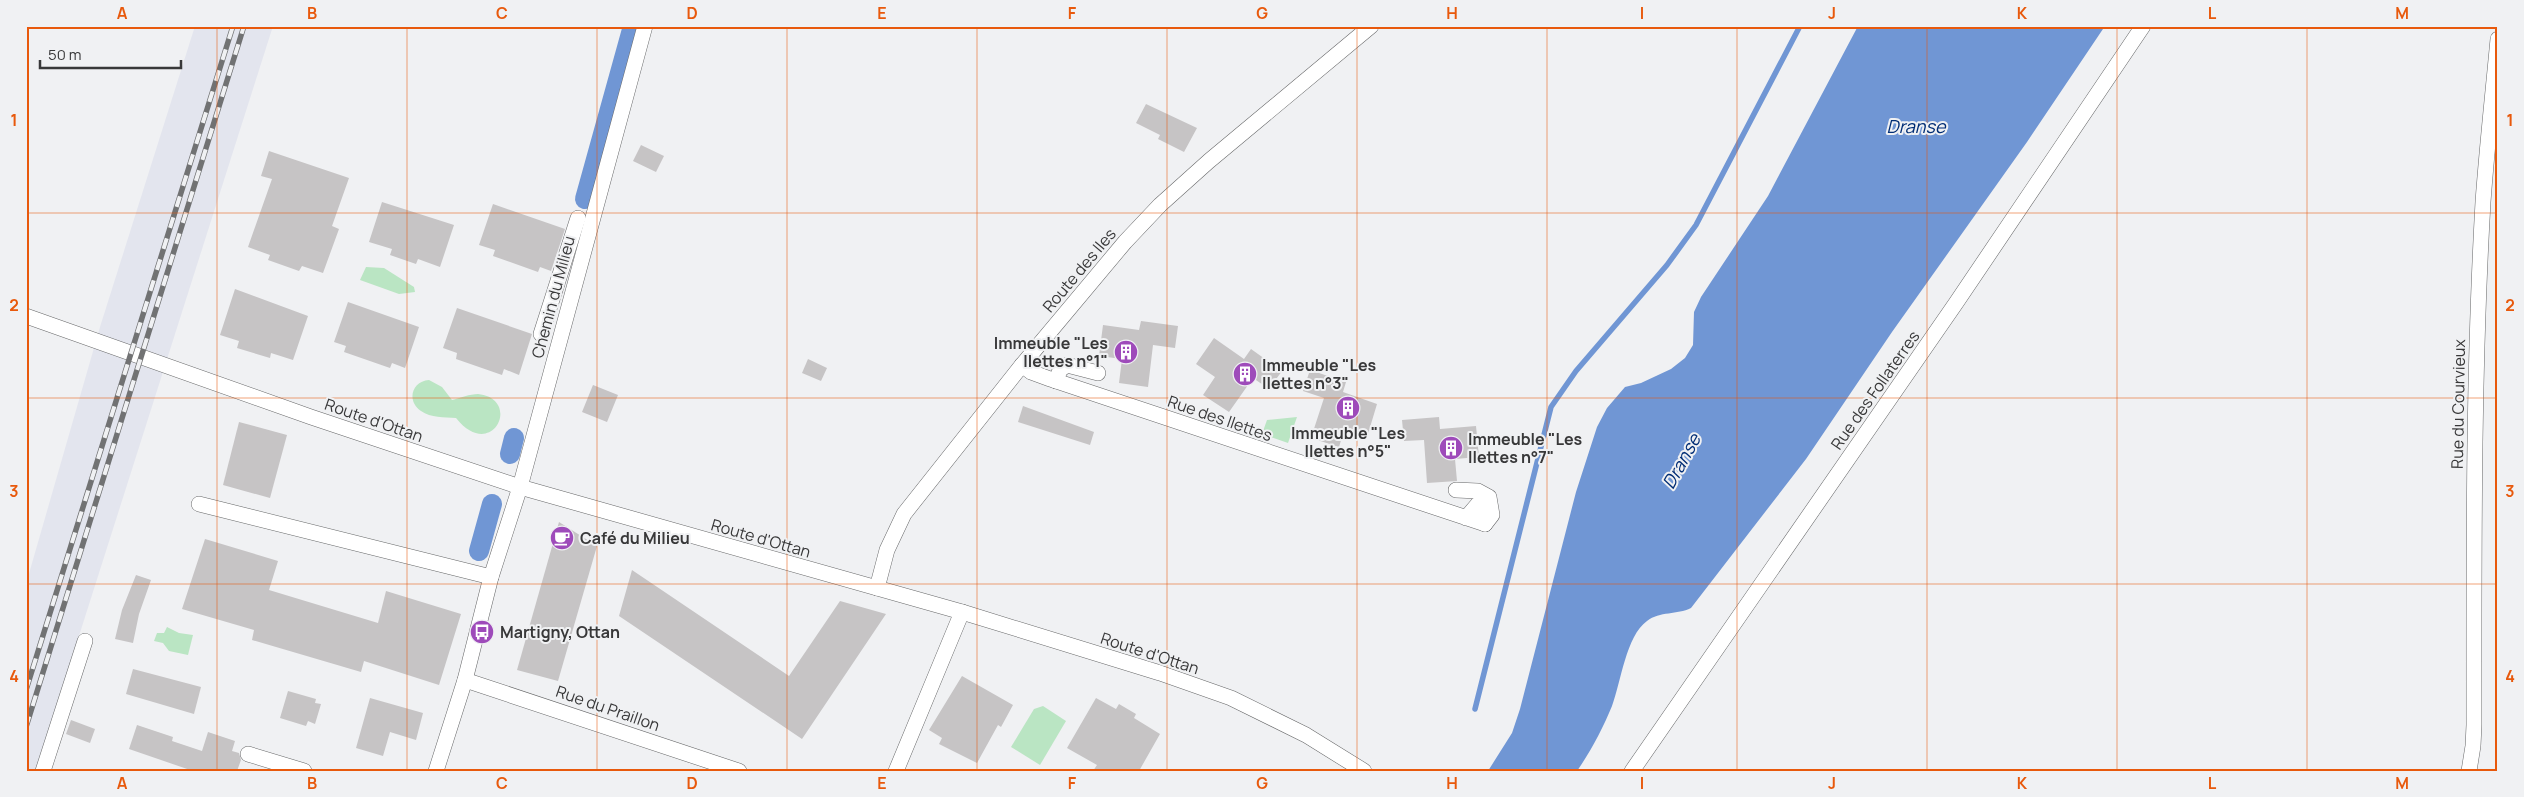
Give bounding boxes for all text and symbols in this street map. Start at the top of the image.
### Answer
text: A [117,2,128,24]
text: B [307,2,317,24]
text: C [496,2,508,24]
text: D [686,2,698,24]
text: E [877,2,887,24]
text: F [1068,2,1077,24]
text: G [1256,2,1268,24]
text: H [1446,2,1458,24]
text: I [1640,2,1644,24]
text: J [1828,2,1836,24]
text: K [2017,2,2028,24]
text: L [2208,2,2217,24]
text: M [2395,2,2409,24]
scale bar [40,38,181,70]
text: 50 m [48,44,82,65]
text: 1 [10,109,18,131]
text: 1 [2506,109,2514,131]
water label: Dranse [1887,114,1947,138]
street label: Route des Iles [1037,223,1121,317]
street label: Chemin du Milieu [526,233,580,361]
text: 2 [9,294,19,316]
text: 2 [2505,294,2515,316]
street label: Rue des Follaterres [1826,326,1924,454]
place label: Immeuble "Les Ilettes n°1" [994,332,1108,372]
street label: Rue du Courvieux [2446,338,2470,469]
building icon: Immeuble "Les Ilettes n°1" [1113,339,1139,365]
place label: Immeuble "Les Ilettes n°3" [1262,354,1377,394]
building icon: Immeuble "Les Ilettes n°3" [1232,361,1258,387]
street label: Rue des Ilettes [1165,390,1275,446]
street label: Route d'Ottan [322,393,426,447]
building icon: Immeuble "Les Ilettes n°5" [1335,395,1361,421]
place label: Immeuble "Les Ilettes n°5" [1291,422,1405,462]
place label: Immeuble "Les Ilettes n°7" [1468,428,1583,468]
water label: Dranse [1656,428,1706,493]
building icon: Immeuble "Les Ilettes n°7" [1438,435,1464,461]
text: 3 [9,480,19,502]
text: 3 [2505,480,2515,502]
street label: Route d'Ottan [709,513,813,563]
cafe icon: Café du Milieu [549,525,575,551]
place label: Café du Milieu [580,527,690,549]
bus stop icon: Martigny, Ottan [469,619,495,645]
place label: Martigny, Ottan [500,621,620,643]
street label: Route d'Ottan [1098,627,1202,679]
text: 4 [9,665,19,687]
text: 4 [2505,665,2515,687]
street label: Rue du Praillon [553,680,663,736]
text: A [117,772,128,794]
text: B [307,772,317,794]
text: C [496,772,508,794]
text: D [686,772,698,794]
text: E [877,772,887,794]
text: F [1068,772,1077,794]
text: G [1256,772,1268,794]
text: H [1446,772,1458,794]
text: I [1640,772,1644,794]
text: J [1828,772,1836,794]
text: K [2017,772,2028,794]
text: L [2208,772,2217,794]
text: M [2395,772,2409,794]

